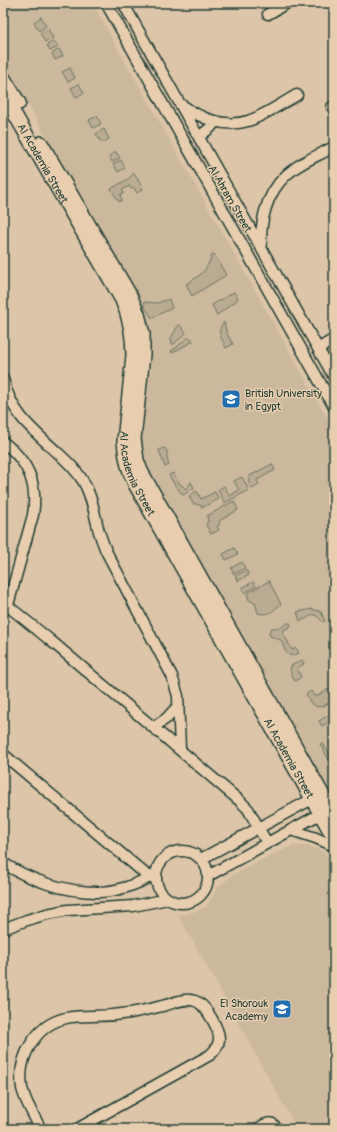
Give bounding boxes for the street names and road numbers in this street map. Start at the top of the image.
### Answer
street label: Al Academia Street [15,121,71,206]
street label: Al Ahram Street [205,163,255,235]
street label: Al Academia Street [118,431,158,519]
street label: Al Academia Street [261,716,317,801]

